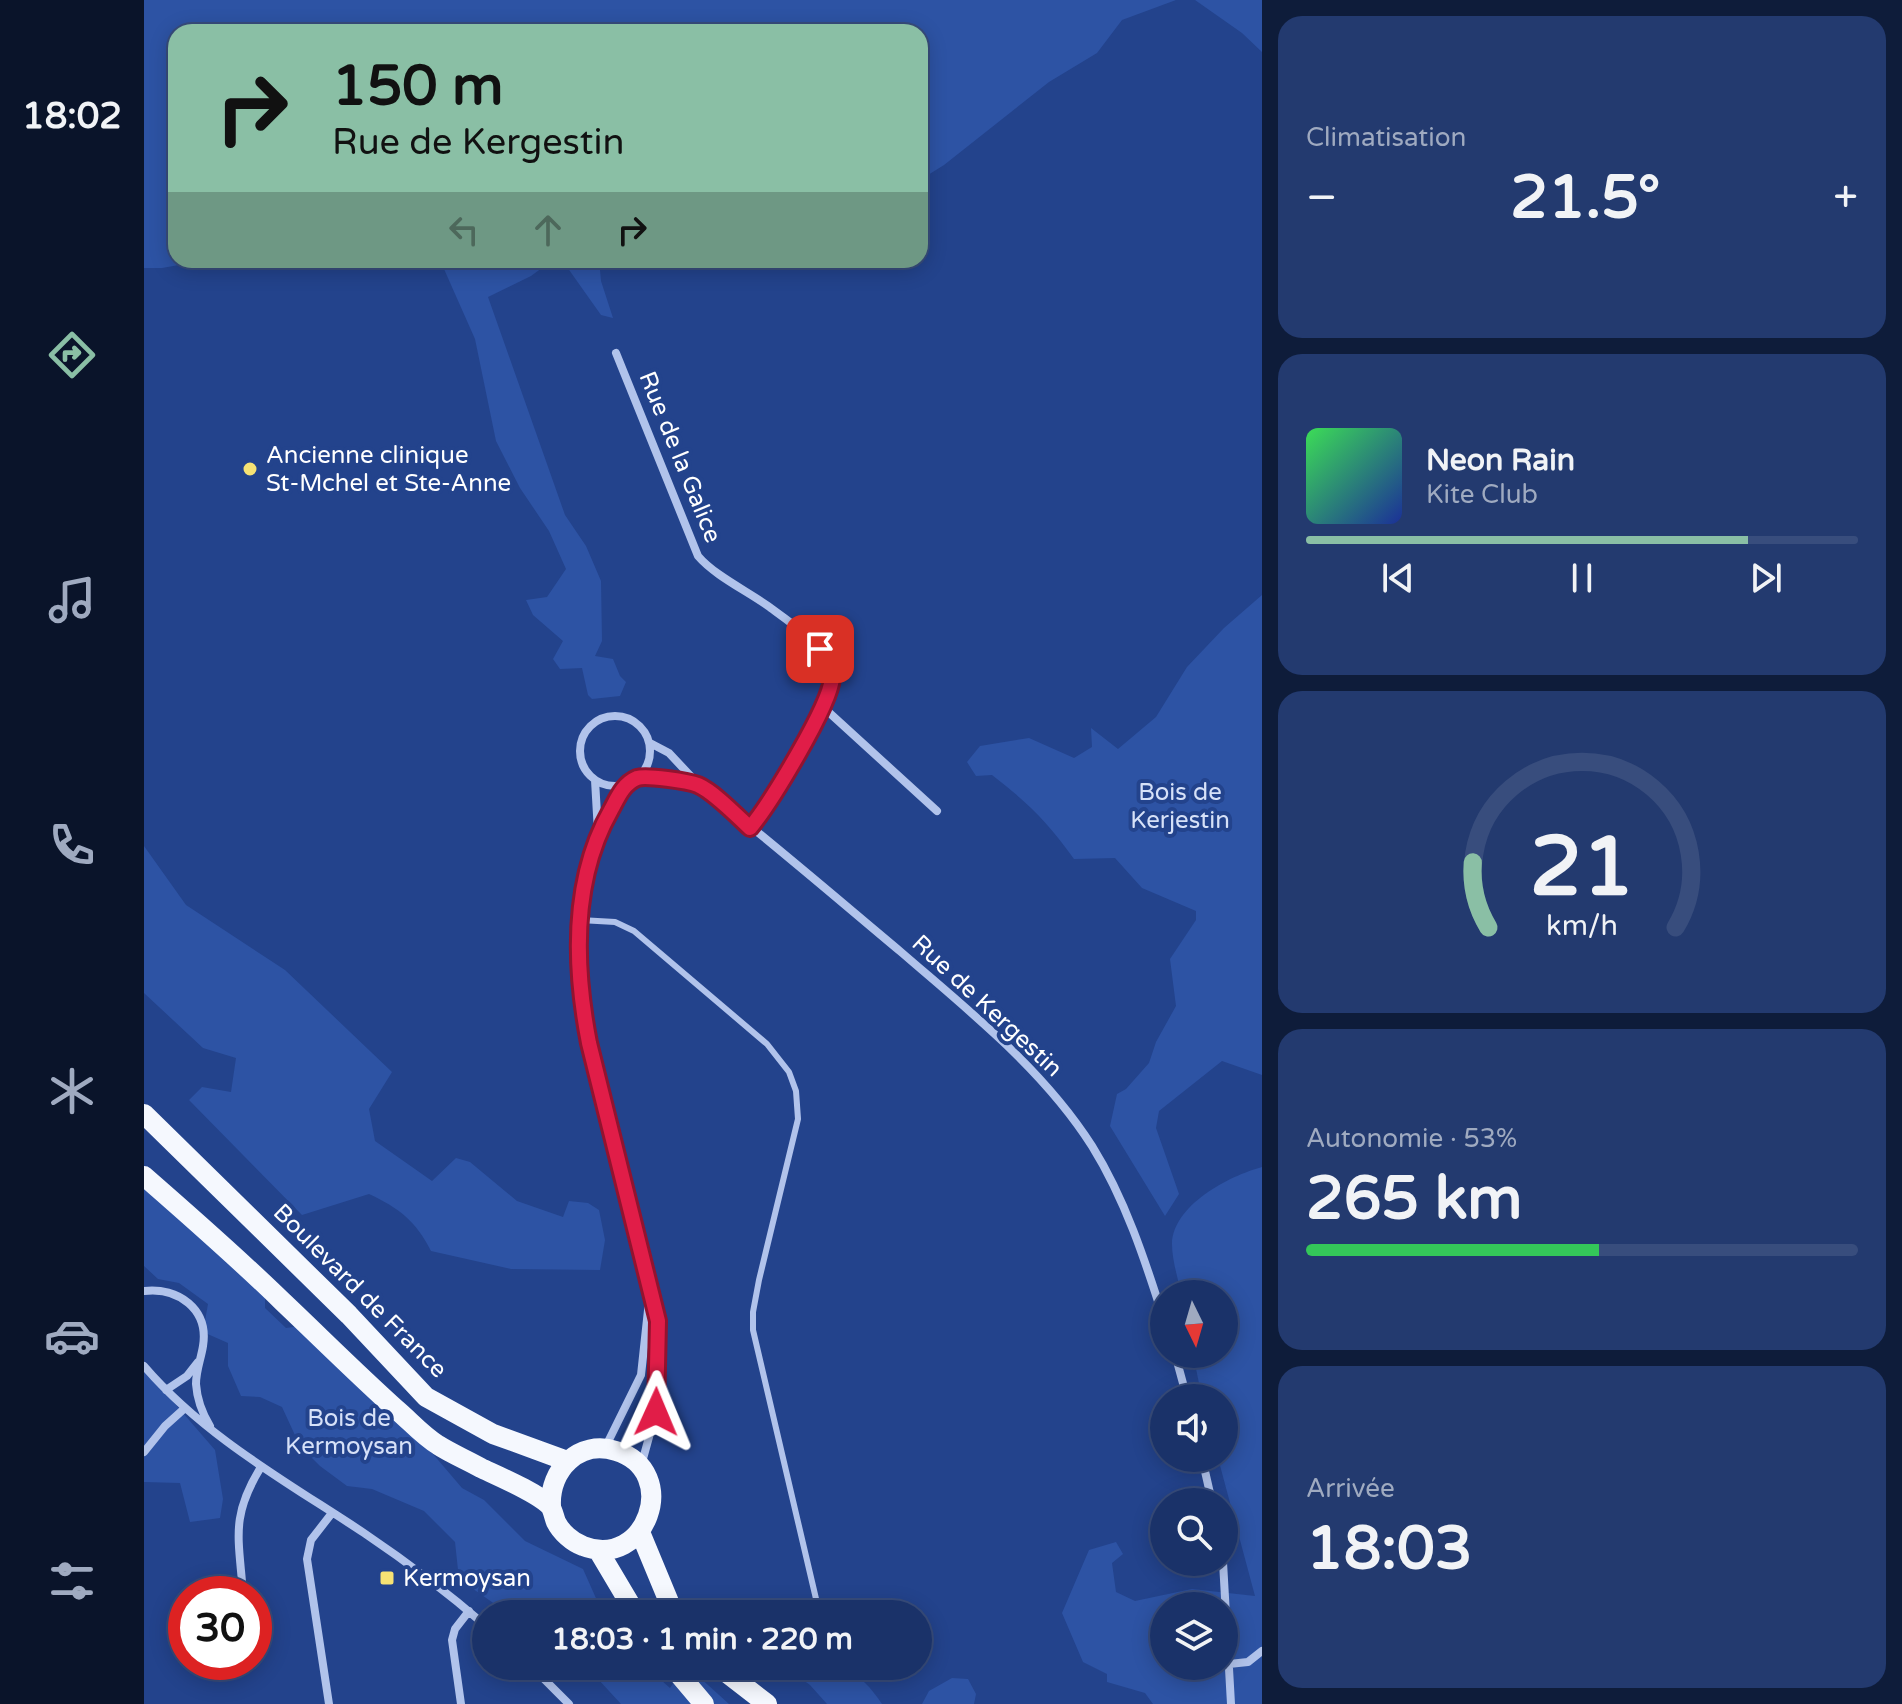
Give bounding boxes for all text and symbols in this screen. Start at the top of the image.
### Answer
text: 150 m [332,53,503,120]
icon: right [200,56,304,160]
text: 18:02 [22,95,122,138]
text: Rue de Kergestin [332,121,624,164]
text: Climatisation [1306,122,1466,153]
text: 21.5° [1510,162,1660,234]
text: − [1306,172,1337,225]
text: + [1833,172,1858,225]
icon: left [442,208,486,252]
icon: ahead [526,208,570,252]
icon: right [610,208,654,252]
icon: directions [44,327,100,383]
street label: Rue de la Galice [632,367,728,547]
place label: Ancienne clinique St-Mchel et Ste-Anne [266,441,511,498]
text: Neon Rain [1426,442,1575,479]
marker: Ancienne clinique St-Mchel et Ste-Anne [241,460,259,478]
text: Kite Club [1426,479,1538,510]
icon: previous [1376,556,1420,600]
icon: pause [1560,556,1604,600]
icon: next [1744,556,1788,600]
icon: music [44,572,100,628]
pin [786,615,854,683]
icon: arrive [798,627,842,671]
park label: Bois de Kerjestin [1130,778,1230,835]
icon: phone [44,817,100,873]
text: 21 [1530,818,1634,918]
text: km/h [1546,909,1618,943]
street label: Rue de Kergestin [906,929,1068,1083]
icon: climate [44,1063,100,1119]
text: Autonomie · 53% [1306,1123,1517,1154]
text: 265 km [1306,1163,1522,1235]
street label: Boulevard de France [267,1198,453,1384]
north arrow [1150,1280,1238,1368]
map controls [1150,1280,1238,1680]
icon: car [44,1308,100,1364]
position arrow [614,1370,698,1454]
button: sound [1150,1384,1238,1472]
park label: Bois de Kermoysan [285,1404,413,1461]
text: Arrivée [1306,1473,1395,1504]
button: search [1150,1488,1238,1576]
text: 18:03 [1306,1513,1472,1585]
icon: filters [44,1553,100,1609]
place label: Kermoysan [403,1564,531,1593]
marker: Kermoysan [378,1569,396,1587]
speed limit sign: 30 [168,1576,272,1680]
button: layers [1150,1592,1238,1680]
text: 18:03 · 1 min · 220 m [551,1621,853,1658]

